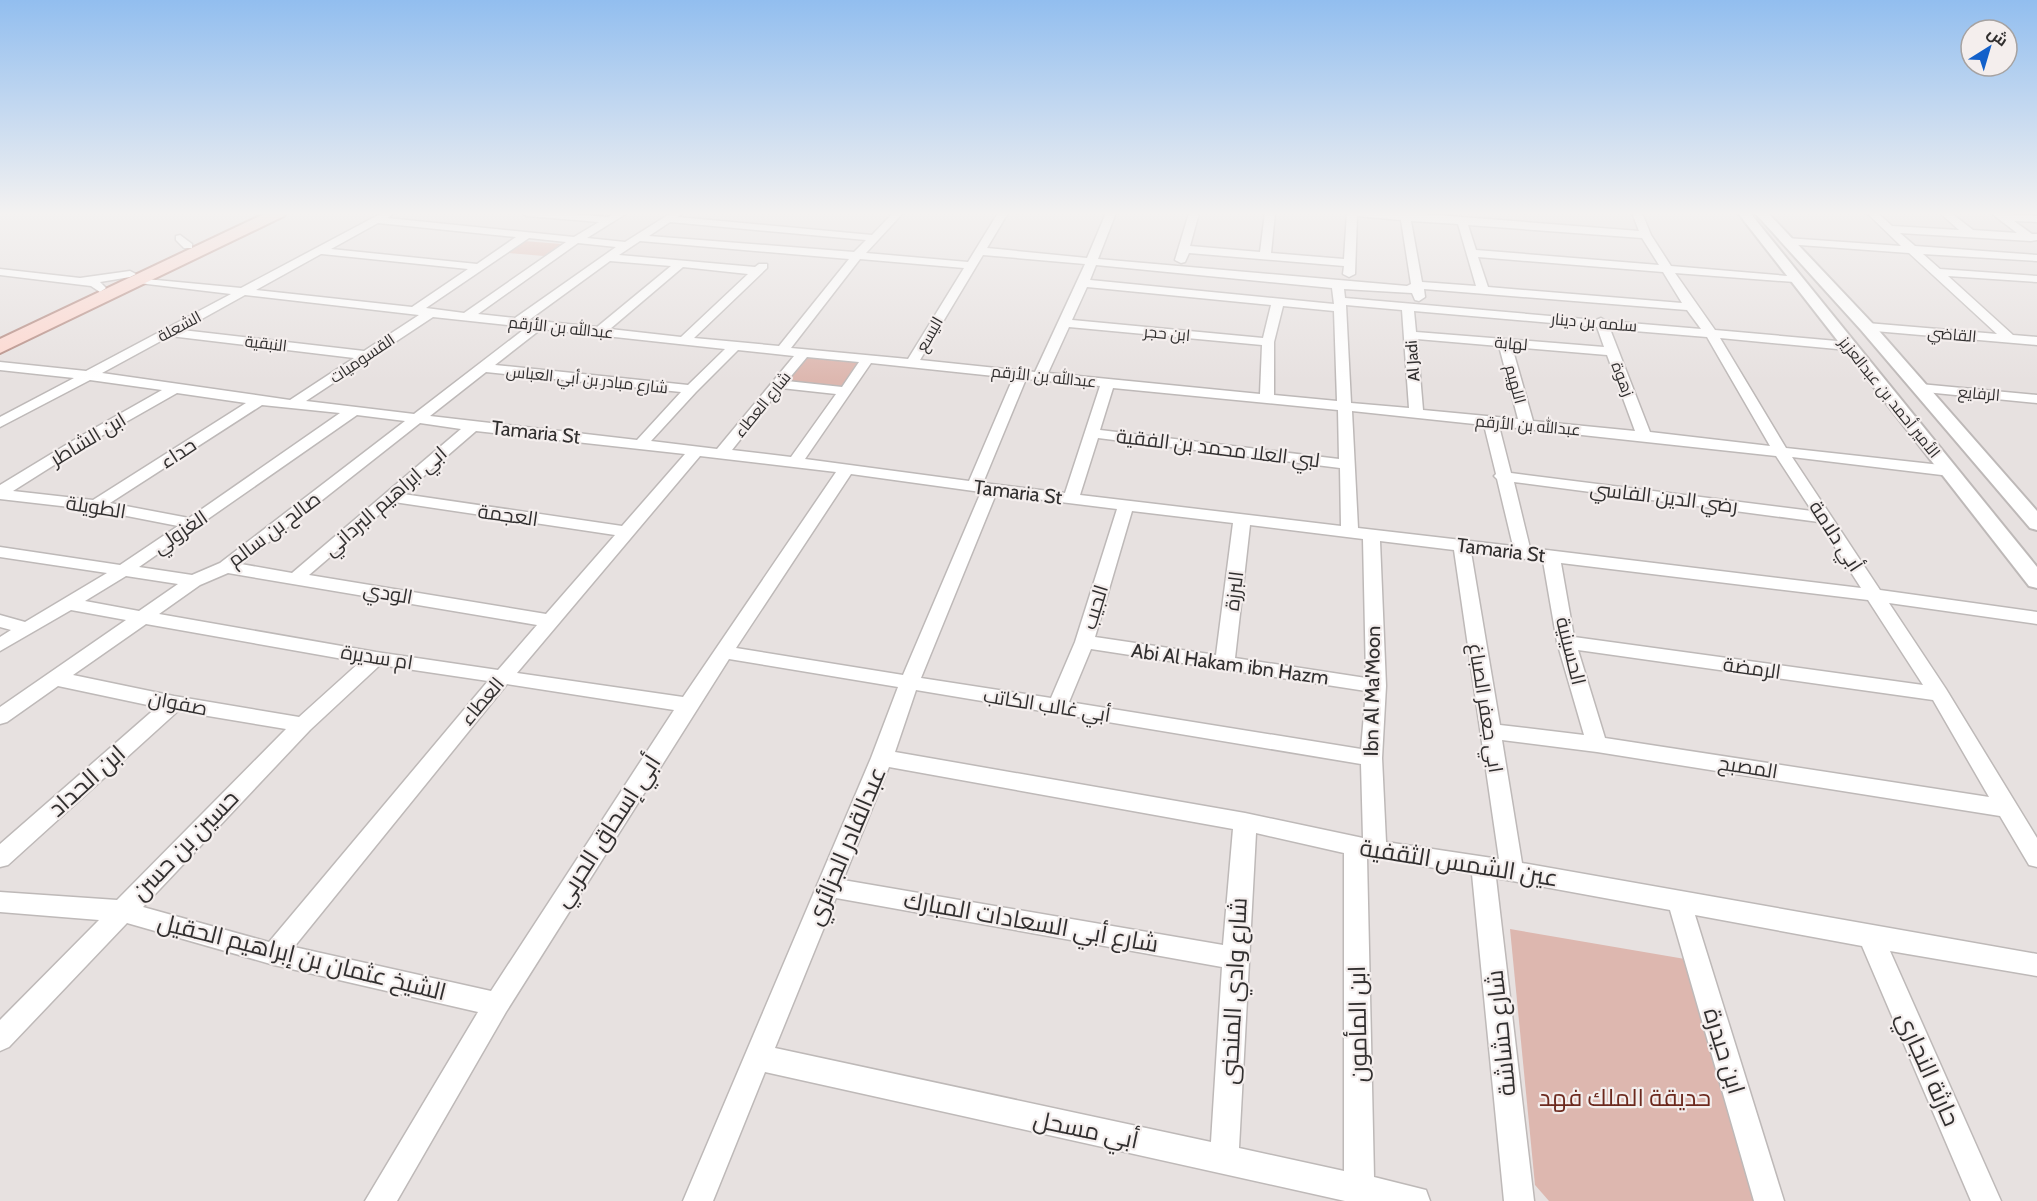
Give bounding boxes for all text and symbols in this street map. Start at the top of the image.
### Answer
north arrow [1959,18,2019,78]
text: ش [1984,23,2012,50]
street label: الشعلة [154,307,204,346]
street label: سلمه بن دينار [1549,309,1638,337]
street label: عبدالله بن الأرقم [507,312,615,344]
street label: اليسع [912,313,949,356]
street label: ابن حجر [1142,322,1191,346]
street label: القاضي [1926,323,1977,349]
street label: القسوميات [326,330,398,387]
street label: النبقية [244,331,288,356]
street label: الأمير أحمد بن عبدالعزيز [1834,332,1944,462]
street label: لهابة [1494,333,1528,355]
street label: Al Jadi [1402,340,1423,382]
street label: زهوة [1607,359,1638,399]
street label: عبدالله بن الأرقم [990,361,1098,393]
street label: شارع مبادر بن أبي العباس [505,362,669,401]
street label: اللهيم [1499,363,1530,406]
street label: شارع العطاء [730,368,796,442]
street label: الرفايع [1957,382,2001,407]
street label: ابن الشاطر [45,407,131,472]
street label: عبدالله بن الأرقم [1474,410,1581,442]
street label: Tamaria St [491,415,582,449]
street label: لبي العلا محمد بن الفقية [1114,424,1321,476]
street label: حداء [156,433,200,473]
street label: ابي ابراهيم البرداني [319,441,454,564]
street label: Tamaria St [972,475,1064,509]
street label: رضي الدين الفاسي [1588,476,1739,521]
street label: صالح بن سالم [223,486,326,573]
street label: الطويلة [64,490,128,524]
street label: أبي دلامة [1801,496,1868,578]
street label: العجمة [476,499,540,531]
street label: الغزولي [148,505,214,562]
street label: Tamaria St [1455,533,1547,567]
street label: البرزة [1220,570,1248,612]
street label: الودي [361,577,415,613]
street label: الجيب [1077,582,1113,632]
street label: الحسينية [1551,614,1591,688]
street label: Ibn Al Ma'Moon [1359,625,1385,757]
street label: Abi Al Hakam ibn Hazm [1130,638,1330,690]
street label: ام سديرة [339,639,415,677]
street label: ابي جعفر الصباغ [1460,642,1508,775]
street label: الرمضة [1721,652,1783,684]
street label: العطاء [455,672,509,730]
street label: أبي غالب الكاتب [981,683,1112,731]
street label: صفوان [146,686,209,721]
street label: ابن الحداد [42,739,131,823]
street label: أبي إسحاق الحربي [546,749,671,915]
street label: المصبح [1716,750,1779,786]
street label: عبدالقادر الجزائري [799,762,896,931]
street label: حسين بن حسن [125,783,244,906]
street label: عين الشمس الثقفية [1358,833,1560,893]
street label: شارع أبي السعادات المبارك [900,884,1161,963]
street label: شارع وادي المنحنى [1214,897,1257,1086]
street label: الشيخ عثمان بن إبراهيم الحقيل [154,907,449,1008]
street label: ابن المأمون [1341,965,1373,1083]
street label: شارع حشاشة [1479,968,1524,1098]
street label: ابن حيدرة [1698,1004,1751,1097]
street label: حارثة النجاري [1887,1007,1966,1132]
park label: حديقة الملك فهد [1539,1083,1711,1112]
street label: أبي مسحل [1030,1103,1142,1160]

